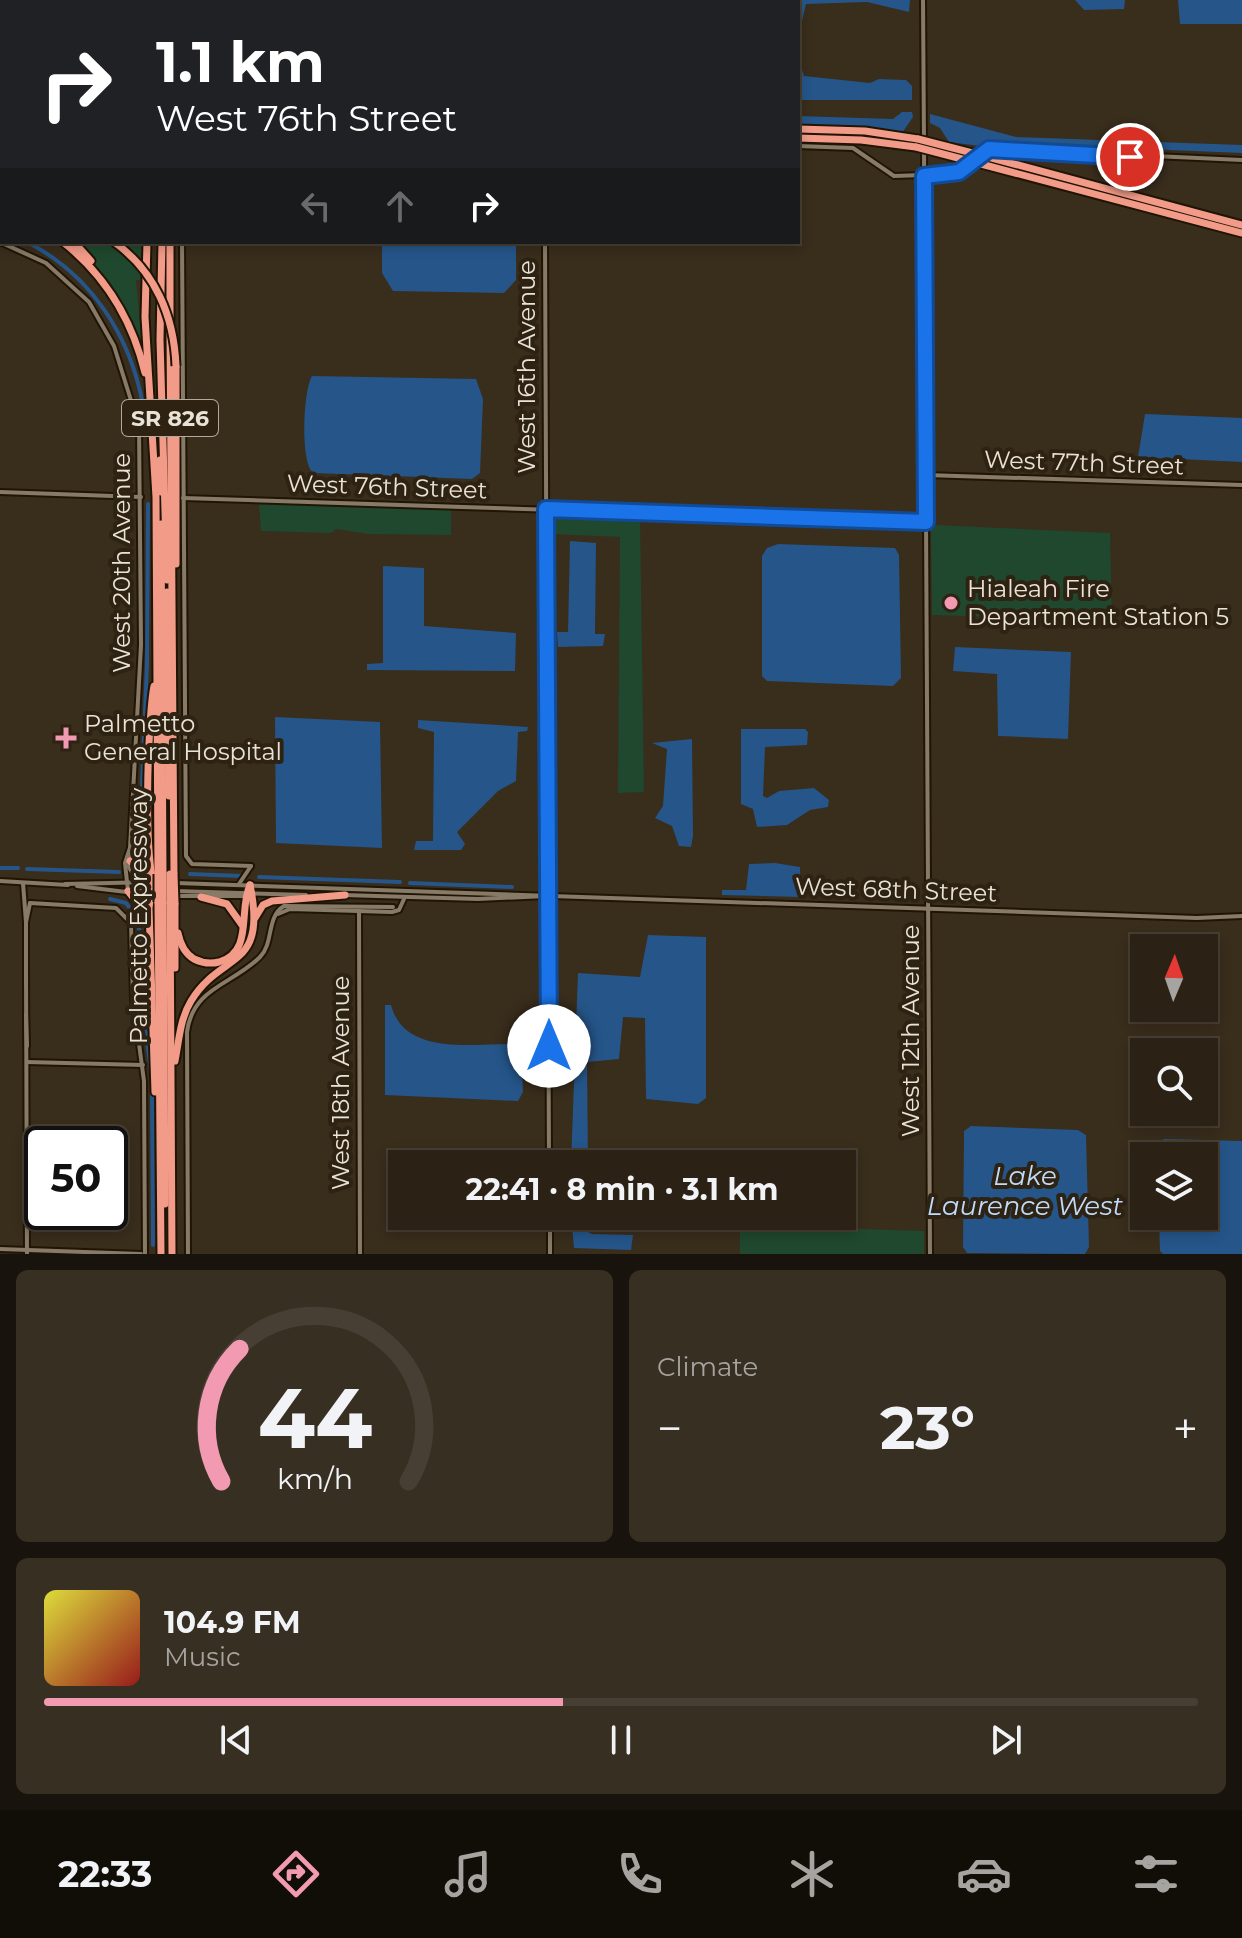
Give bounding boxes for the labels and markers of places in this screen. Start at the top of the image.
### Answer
pin [1096,123,1164,191]
place label: Hialeah Fire Department Station 5 [967,574,1229,631]
marker: Hialeah Fire Department Station 5 [942,594,960,612]
place label: Palmetto General Hospital [84,709,282,766]
marker: Palmetto General Hospital [55,727,77,749]

